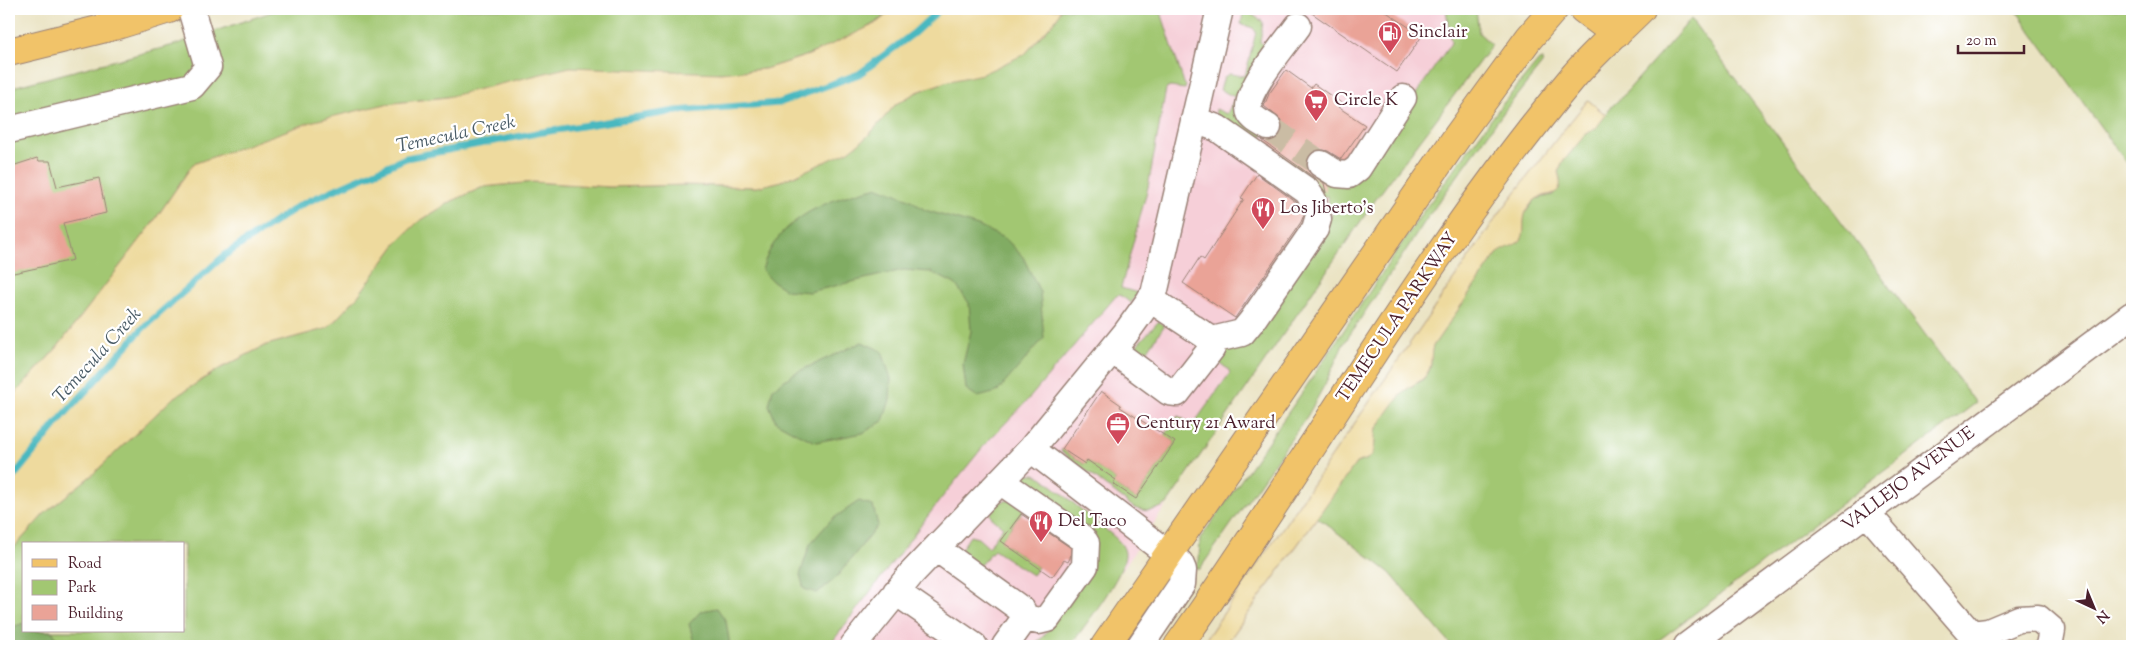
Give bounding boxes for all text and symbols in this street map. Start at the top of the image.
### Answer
fuel station icon: Sinclair [1377,20,1403,54]
place label: Sinclair [1408,20,1468,46]
scale bar [1958,22,2025,54]
text: 20 m [1966,31,1997,52]
supermarket icon: Circle K [1303,88,1329,122]
place label: Circle K [1334,88,1398,114]
water label: Temecula Creek [394,109,518,161]
restaurant icon: Los Jiberto's [1250,196,1276,230]
place label: Los Jiberto's [1280,196,1374,222]
street label: TEMECULA PARKWAY [1331,228,1465,408]
water label: Temecula Creek [47,302,149,410]
office icon: Century 21 Award [1105,411,1131,445]
place label: Century 21 Award [1136,411,1275,437]
street label: VALLEJO AVENUE [1837,421,1981,539]
restaurant icon: Del Taco [1028,509,1054,543]
place label: Del Taco [1058,509,1127,535]
legend [22,542,185,632]
text: Road [68,554,102,575]
text: Park [68,578,97,599]
north arrow [2068,582,2118,632]
text: Building [68,604,123,625]
text: N [2091,605,2113,627]

